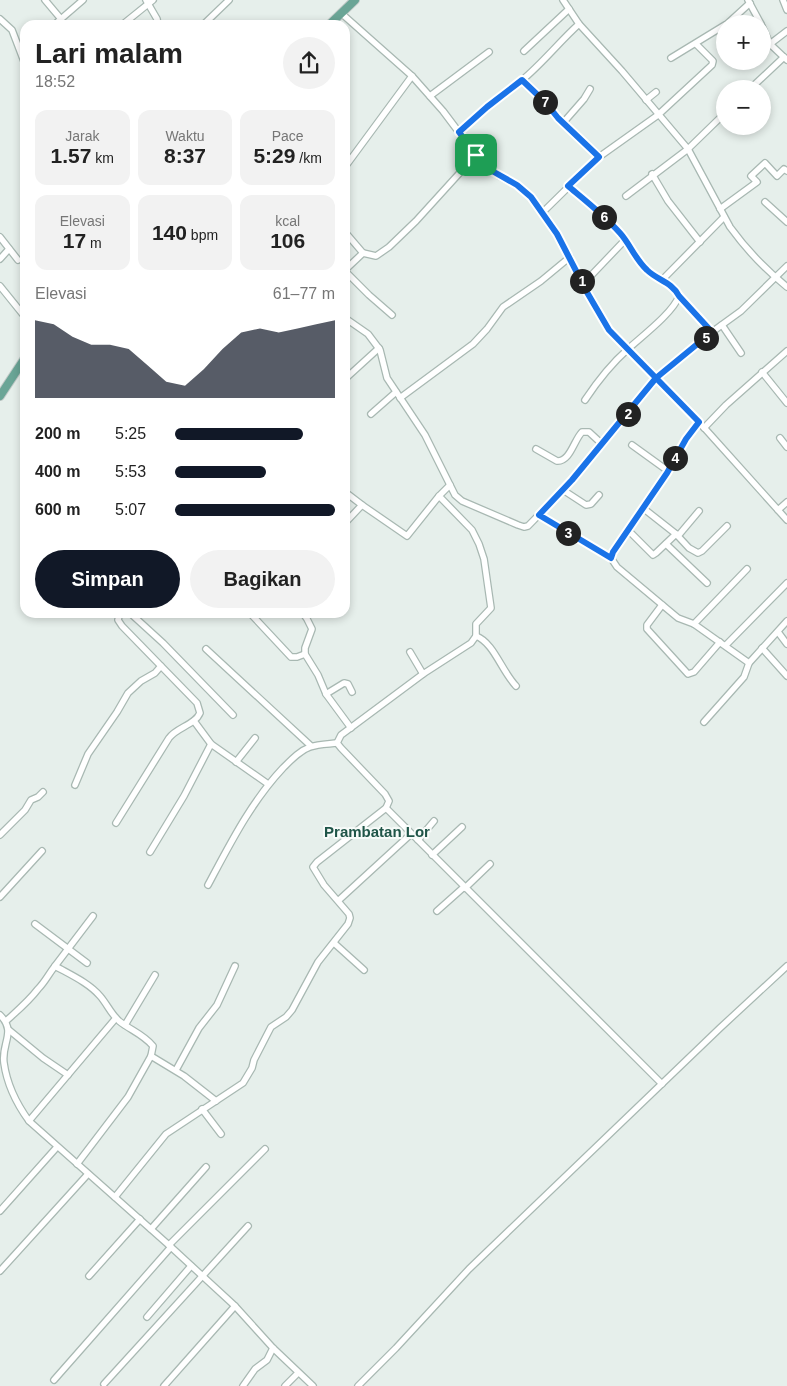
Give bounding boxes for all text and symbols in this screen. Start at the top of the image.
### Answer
map controls [716,15,771,135]
button: + [716,15,771,70]
button: share [283,37,335,89]
text: Lari malam [35,38,183,69]
text: 18:52 [35,73,75,90]
button: − [716,80,771,135]
pin: 7 [532,90,558,114]
text: 7 [542,94,549,110]
text: Jarak [65,128,99,144]
text: Waktu [165,128,205,144]
text: Pace [272,128,304,144]
pin [455,134,497,176]
icon: arrive [462,141,490,169]
text: 1.57 [51,144,91,167]
text: 8:37 [164,144,206,167]
text: 5:29 [253,144,295,167]
text: km [91,150,114,166]
text: /km [295,150,322,166]
pin: 6 [592,204,616,230]
text: 6 [601,209,608,225]
text: Elevasi [60,213,105,229]
text: kcal [275,213,300,229]
text: 140 [152,221,187,244]
text: bpm [187,227,218,243]
text: 17 [63,229,86,252]
text: 106 [270,229,305,252]
text: m [86,235,102,251]
pin: 1 [570,268,594,294]
text: 1 [579,273,586,289]
text: Elevasi [35,285,87,302]
text: 61–77 m [273,285,335,302]
pin: 5 [694,326,718,350]
text: 5 [703,330,710,346]
pin: 2 [616,402,640,426]
text: 2 [625,406,632,422]
text: 200 m [35,425,80,442]
text: 5:25 [115,425,146,442]
pin: 4 [662,446,688,470]
text: 4 [672,450,679,466]
text: 400 m [35,463,80,480]
text: 5:53 [115,463,146,480]
text: 600 m [35,501,80,518]
text: 5:07 [115,501,146,518]
pin: 3 [556,520,580,546]
text: 3 [565,525,572,541]
button: Simpan [35,550,180,608]
button: Bagikan [190,550,335,608]
district label: Prambatan Lor [324,823,430,840]

